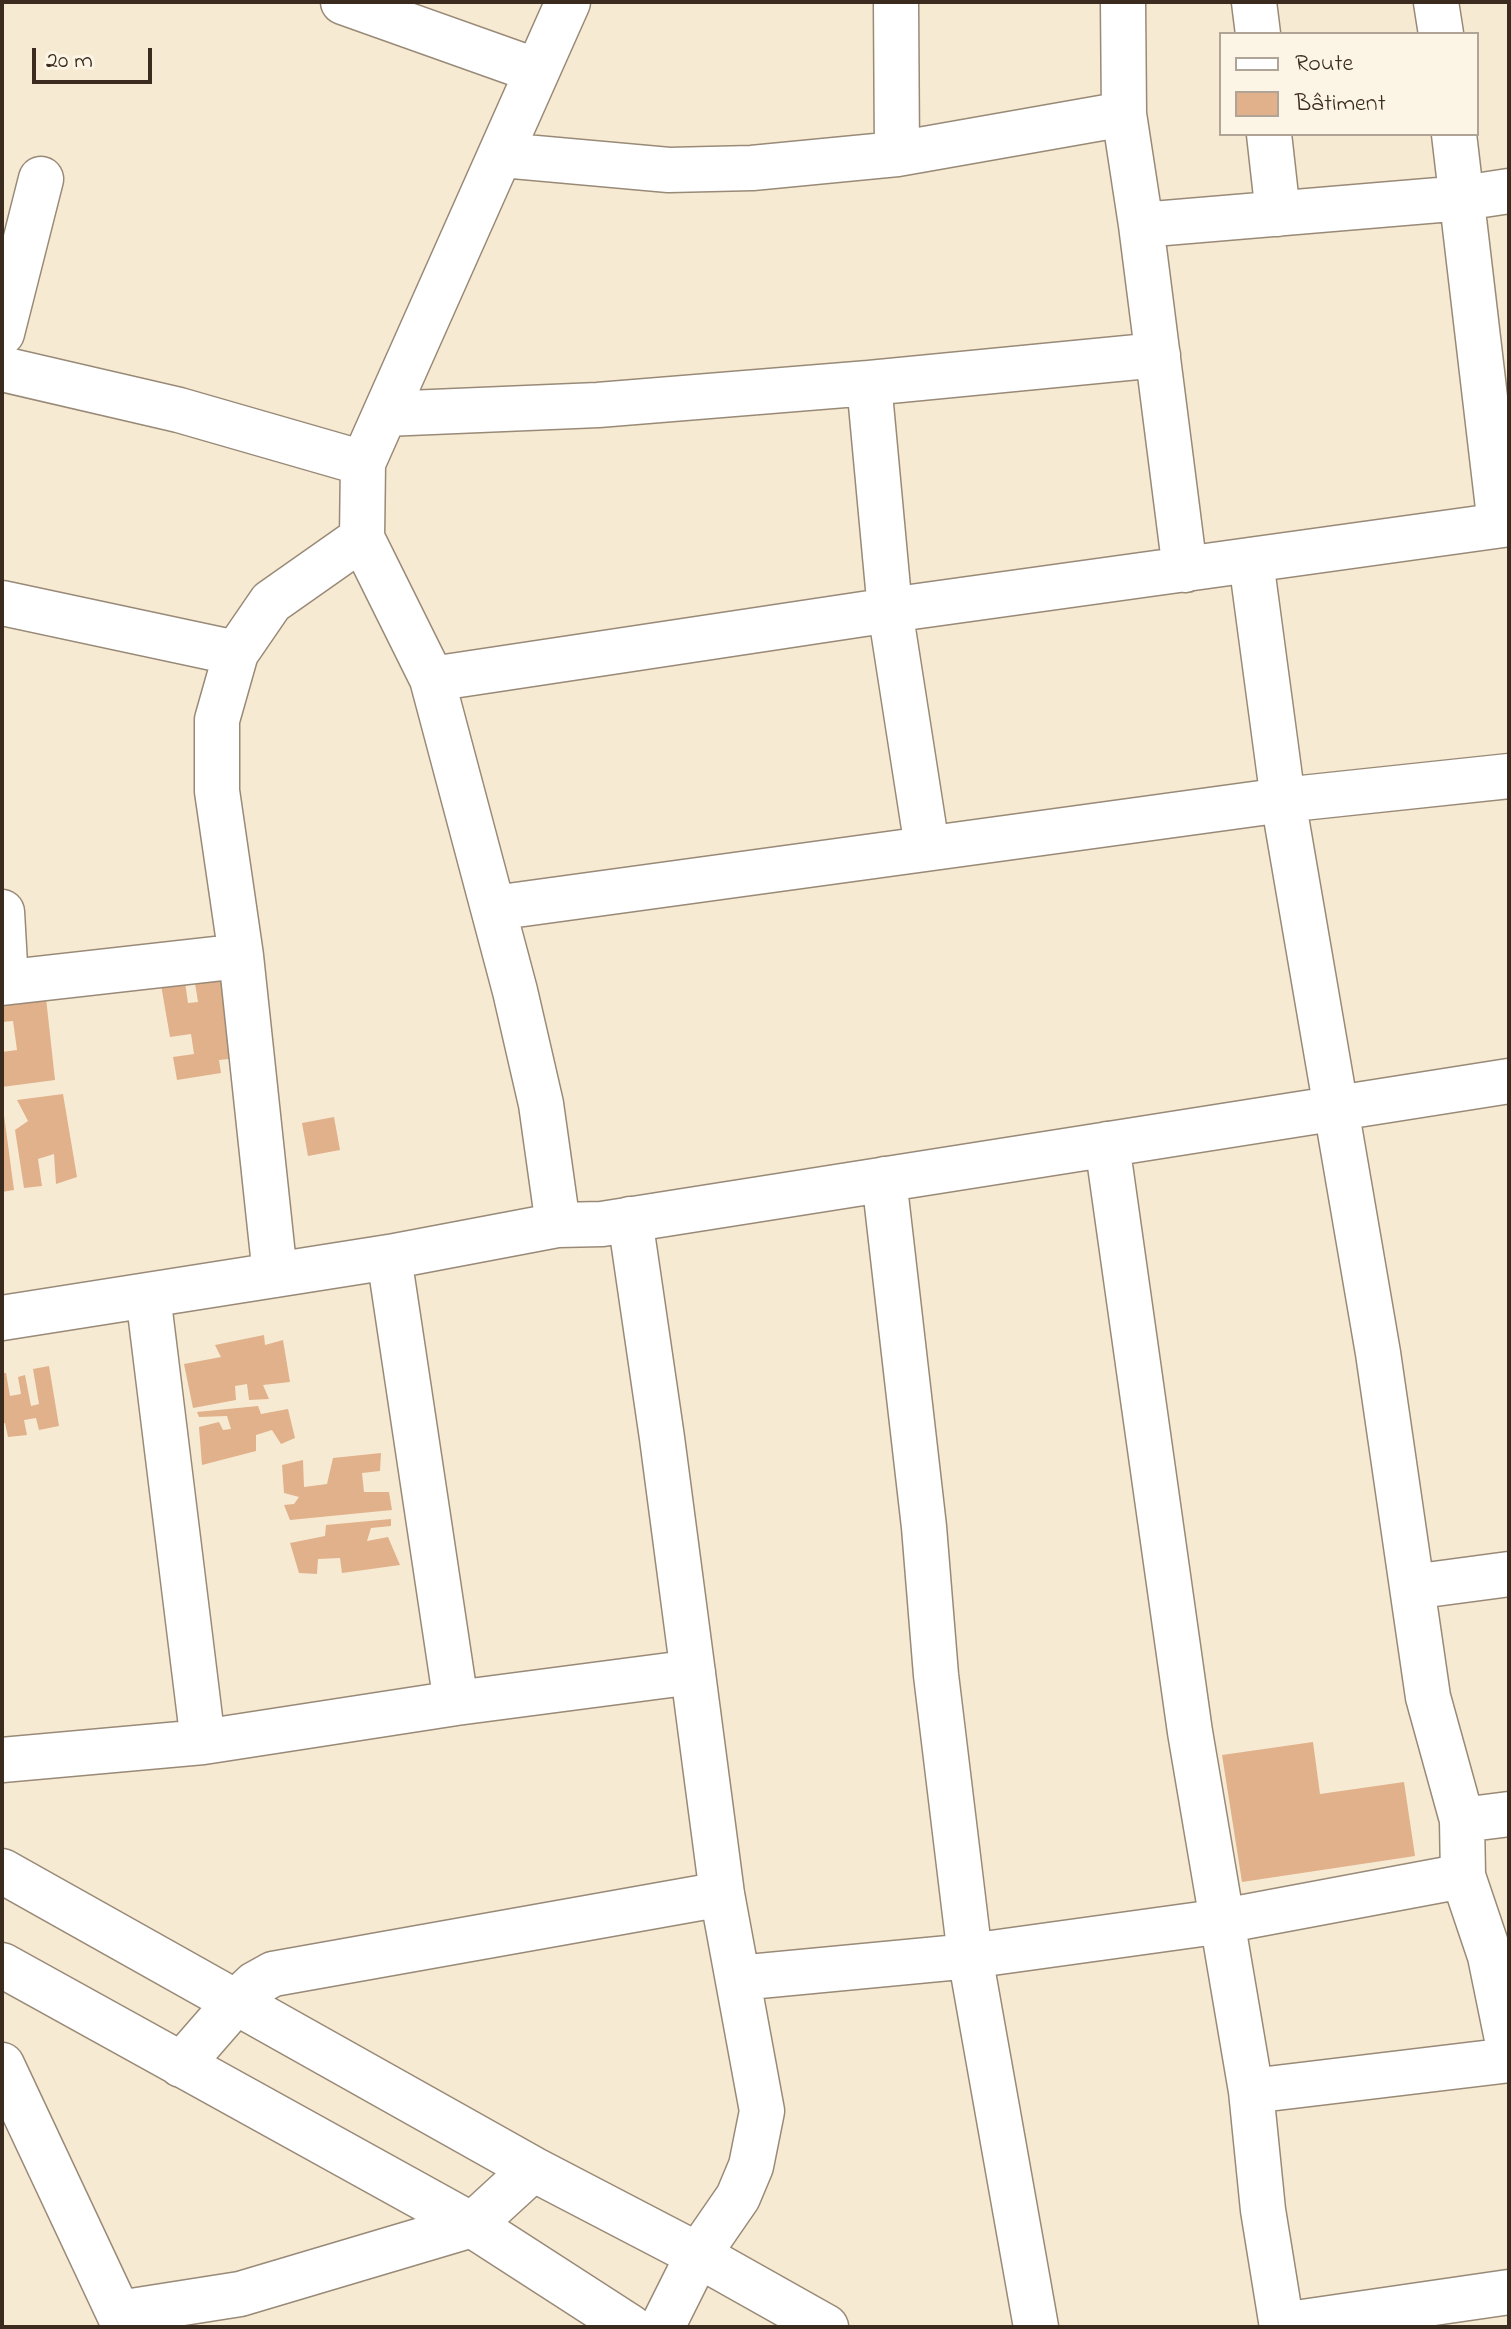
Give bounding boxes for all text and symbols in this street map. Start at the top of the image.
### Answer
scale bar [36,32,156,82]
legend [1219,32,1479,136]
text: 20 m [46,44,93,79]
text: Route [1295,47,1353,82]
text: Bâtiment [1295,87,1386,122]

